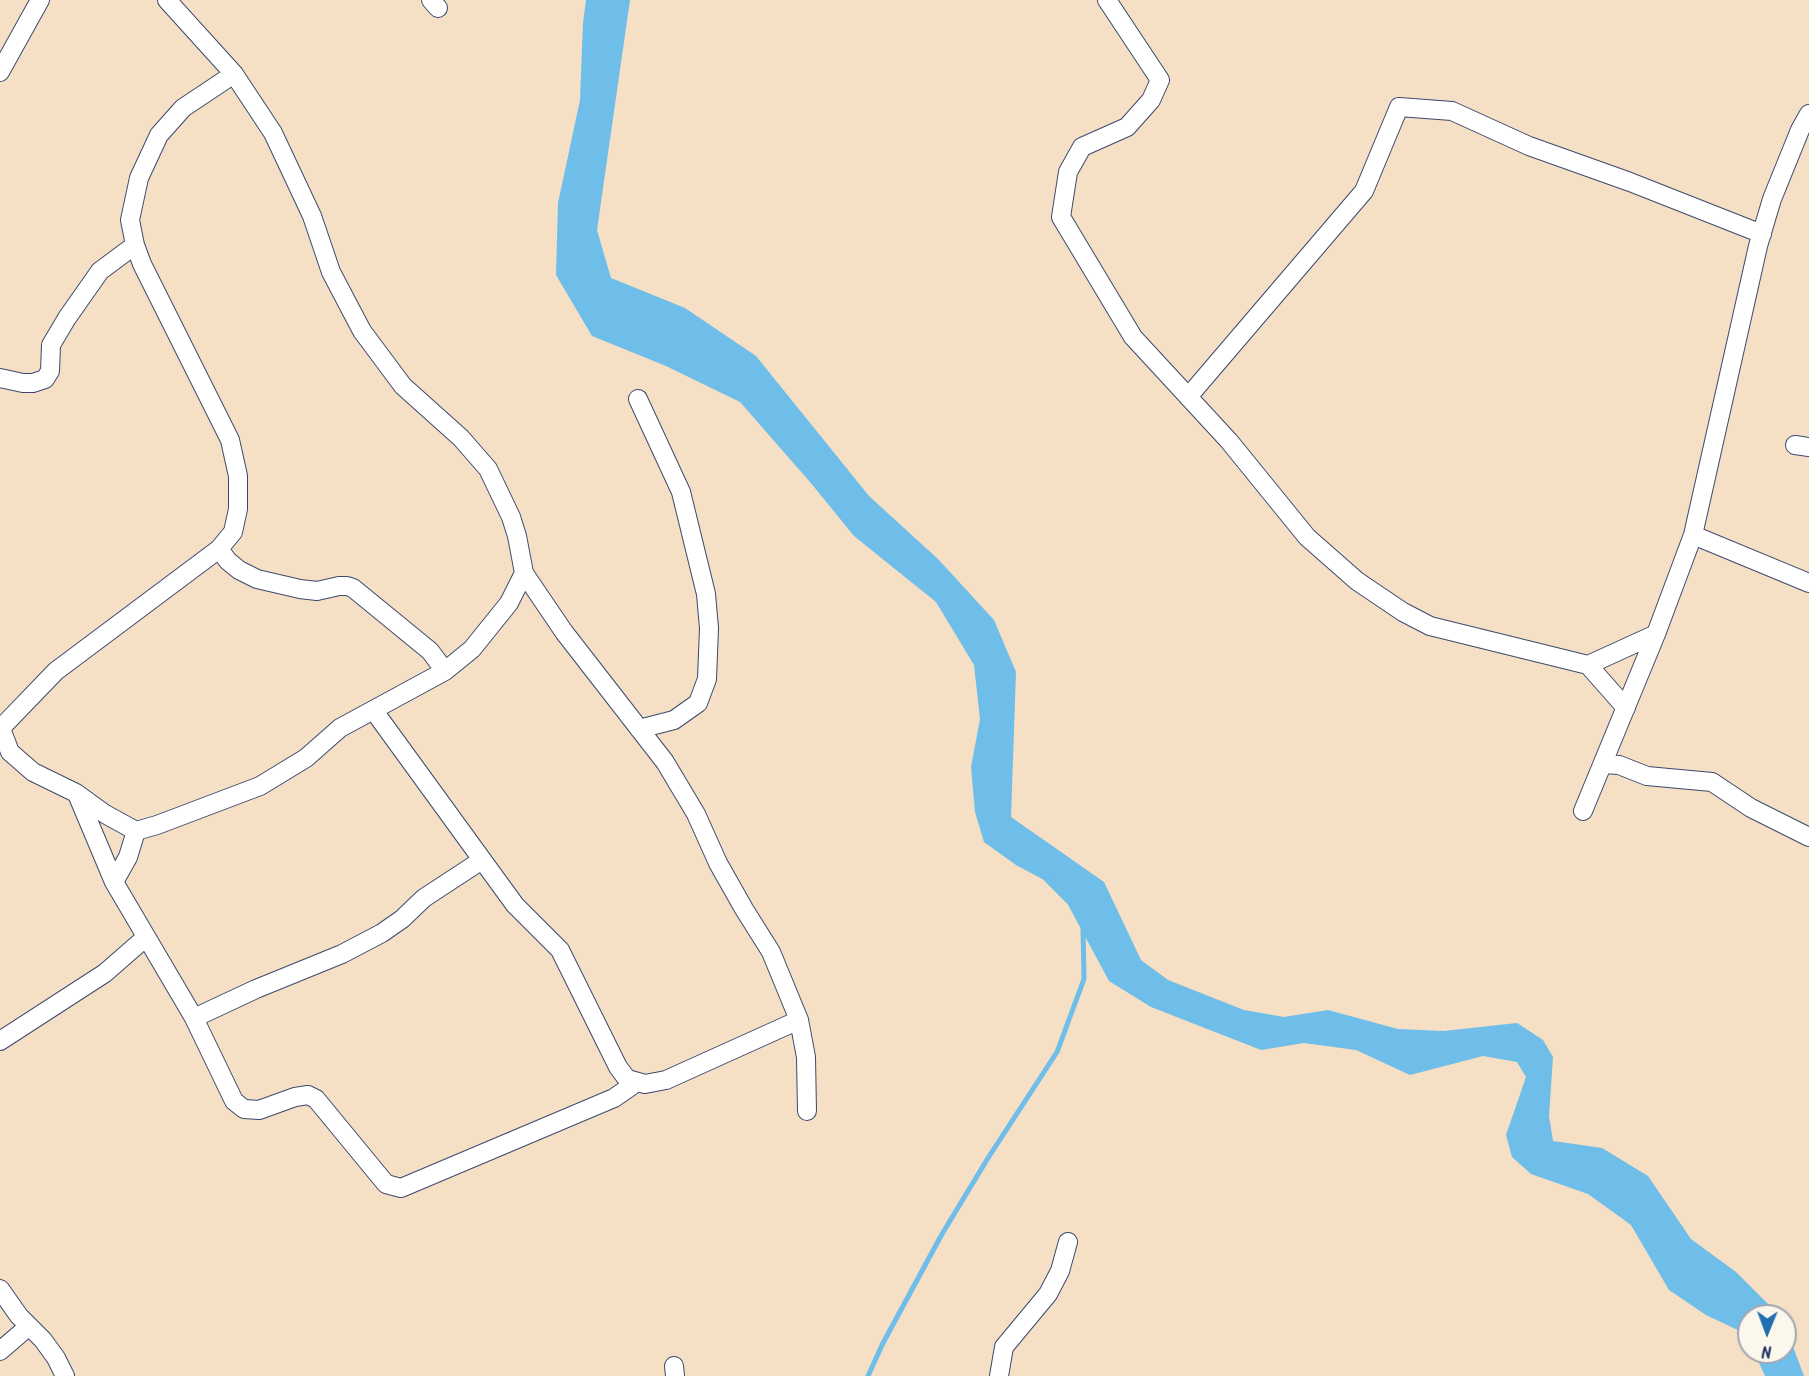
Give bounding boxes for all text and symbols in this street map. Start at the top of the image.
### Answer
north arrow [1737,1304,1797,1364]
text: N [1761,1338,1772,1363]

